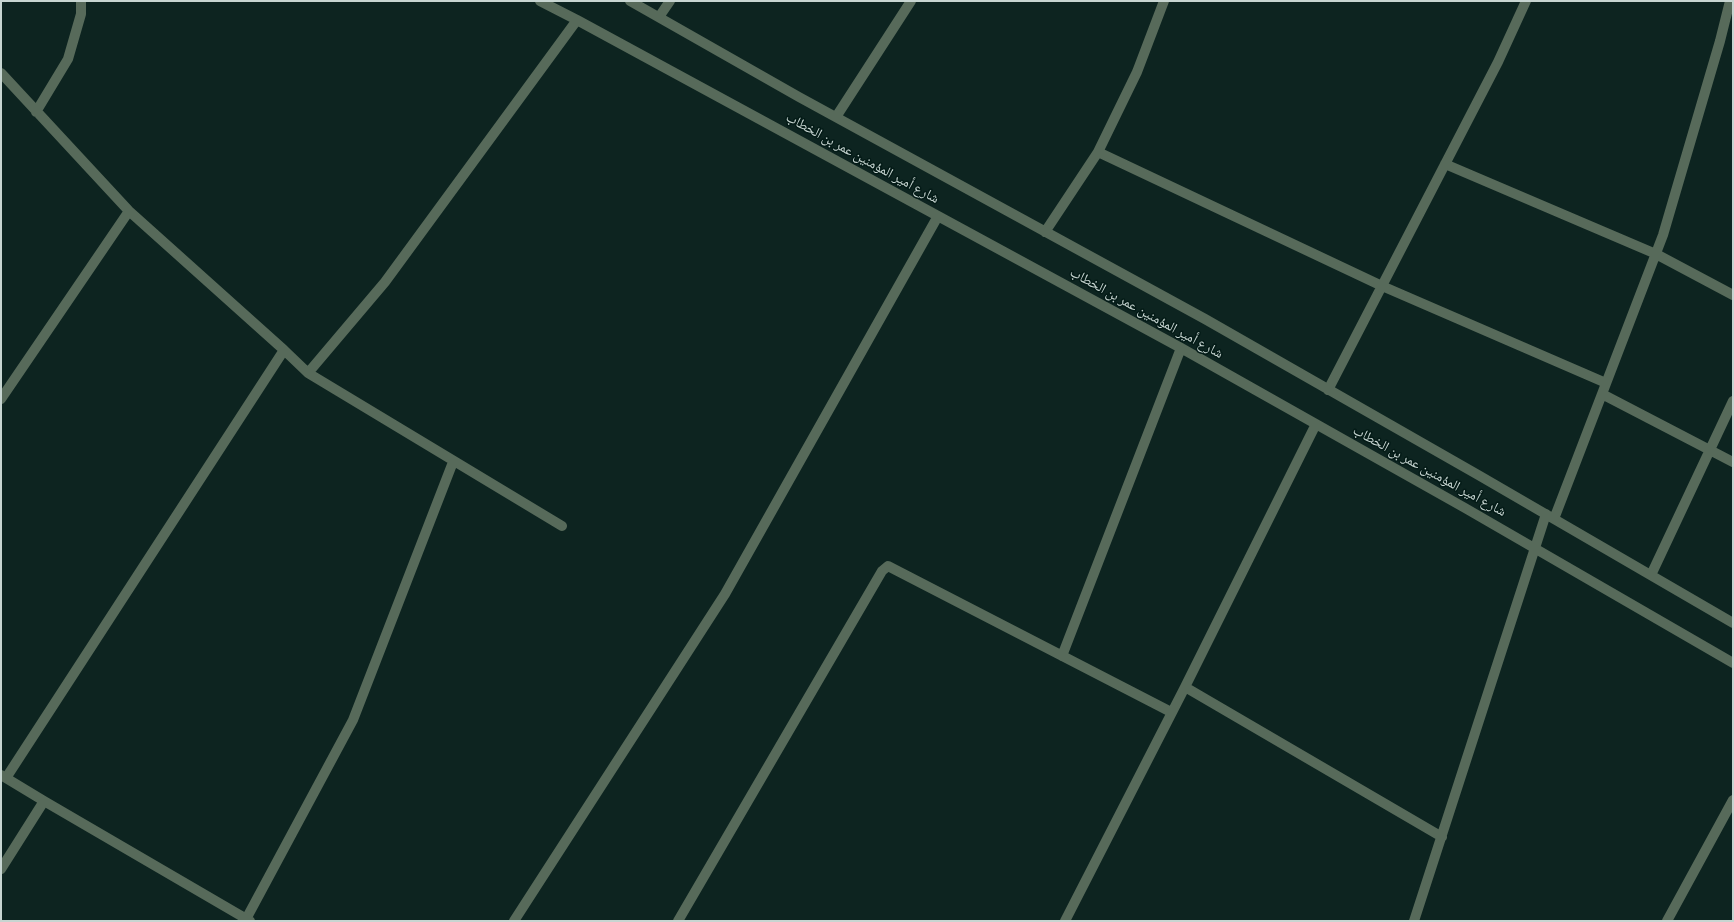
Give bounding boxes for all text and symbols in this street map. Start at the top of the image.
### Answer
street label: شارع أمير المؤمنين عمر بن الخطاب [782,110,942,208]
street label: شارع أمير المؤمنين عمر بن الخطاب [1066,265,1226,363]
street label: شارع أمير المؤمنين عمر بن الخطاب [1349,423,1509,521]

